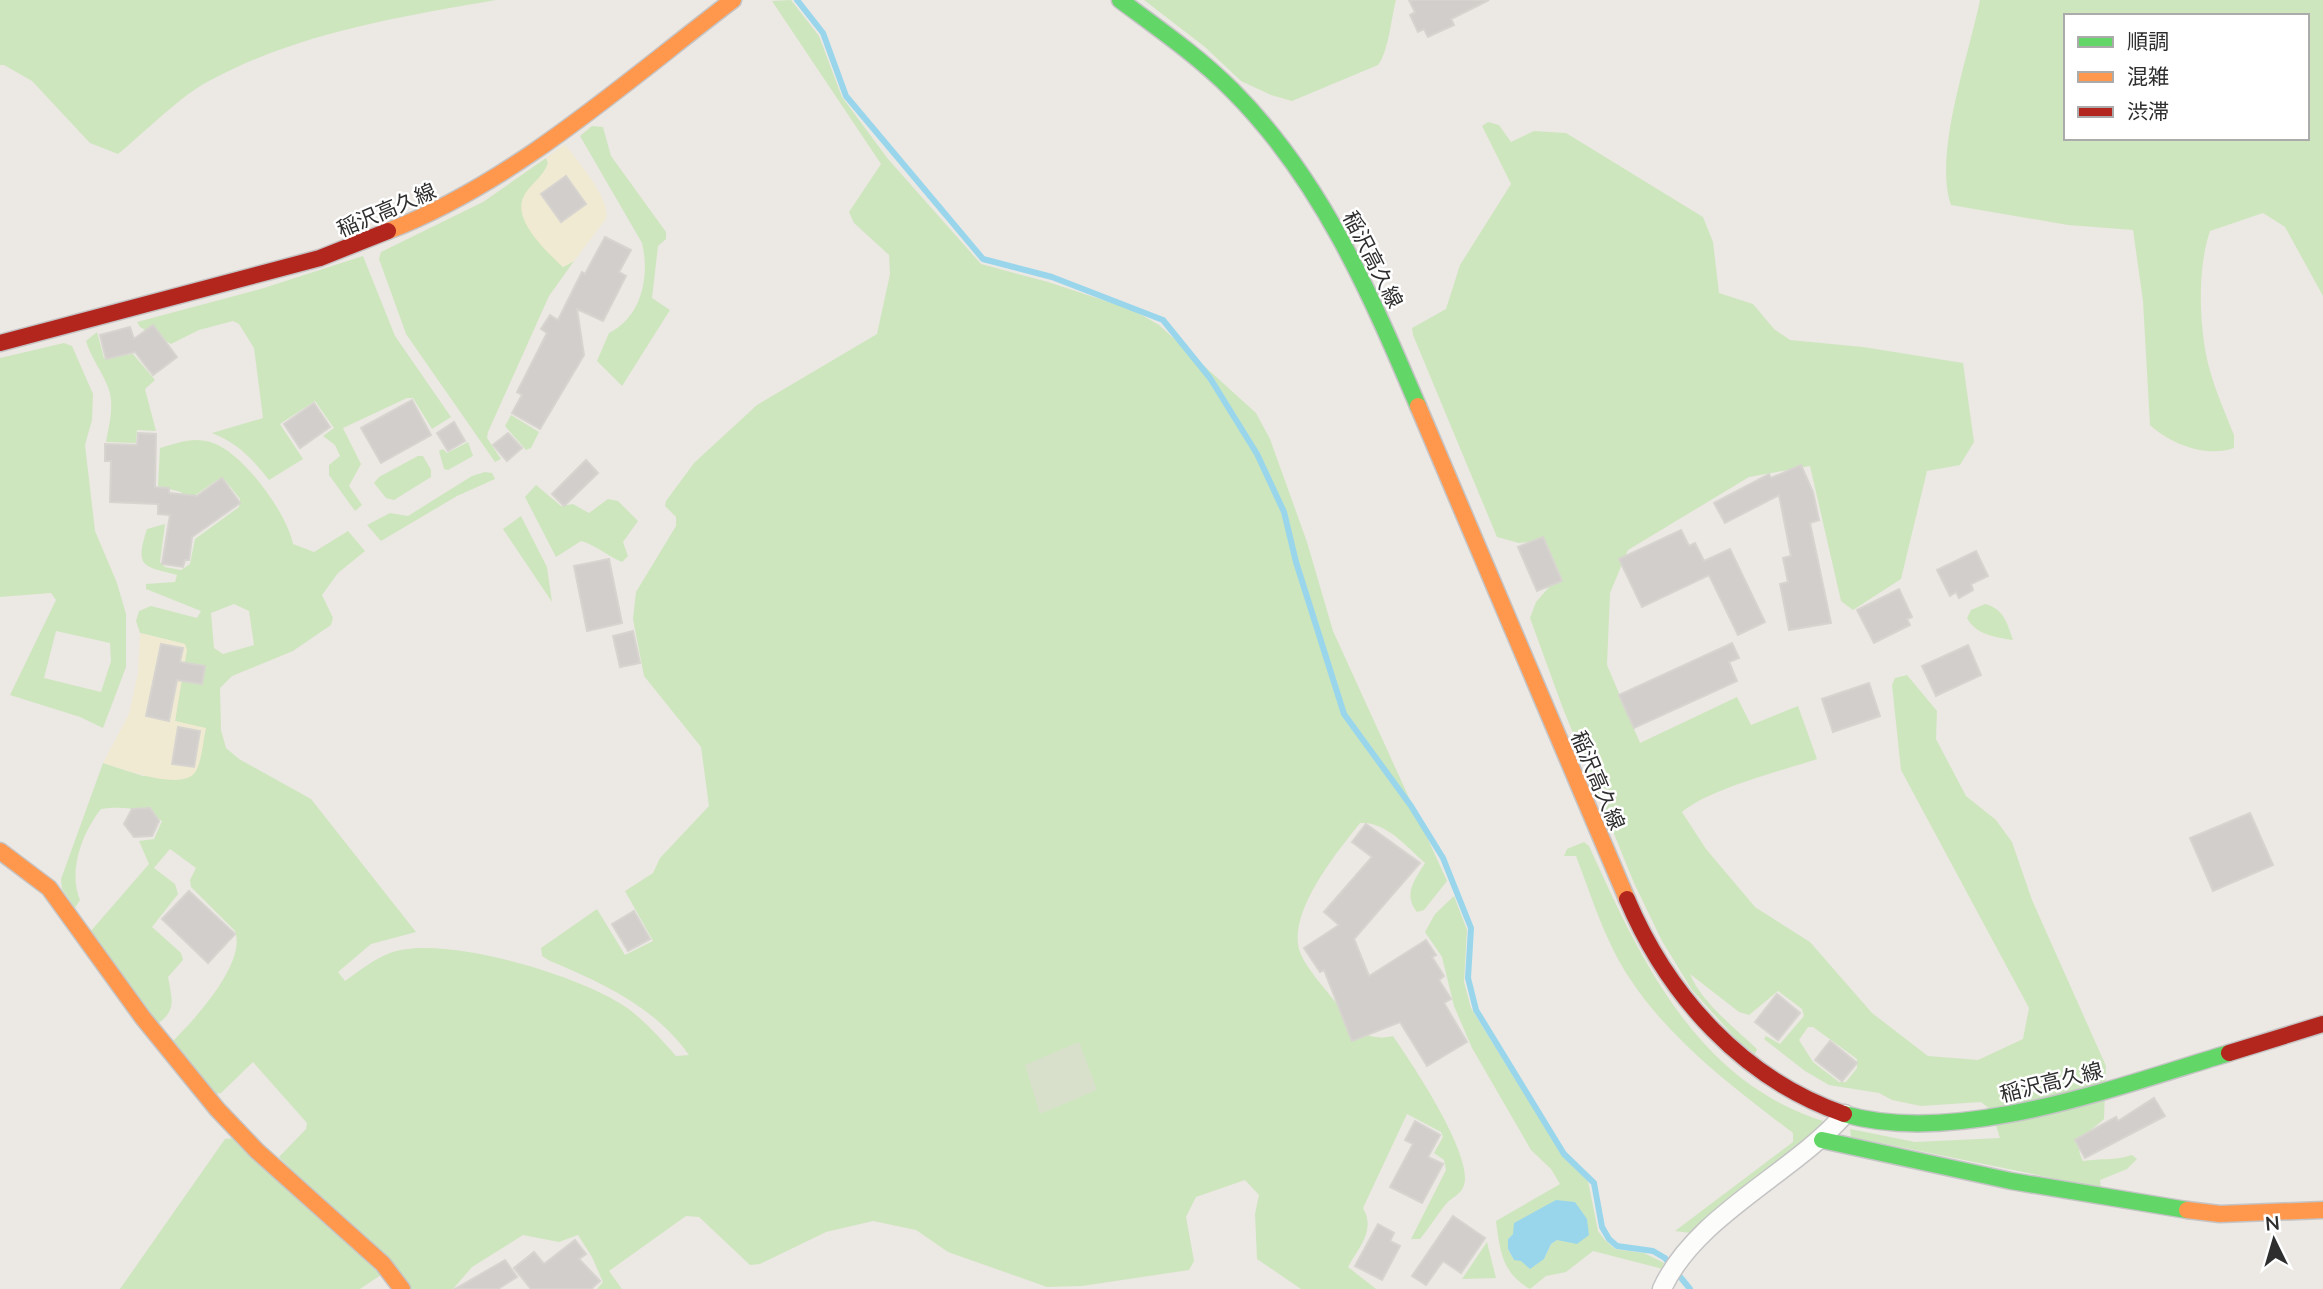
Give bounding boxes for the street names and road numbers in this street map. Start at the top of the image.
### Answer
street label: 稲沢高久線 [333,177,439,241]
street label: 稲沢高久線 [1339,207,1409,311]
street label: 稲沢高久線 [1567,727,1631,833]
street label: 稲沢高久線 [1997,1056,2105,1106]

